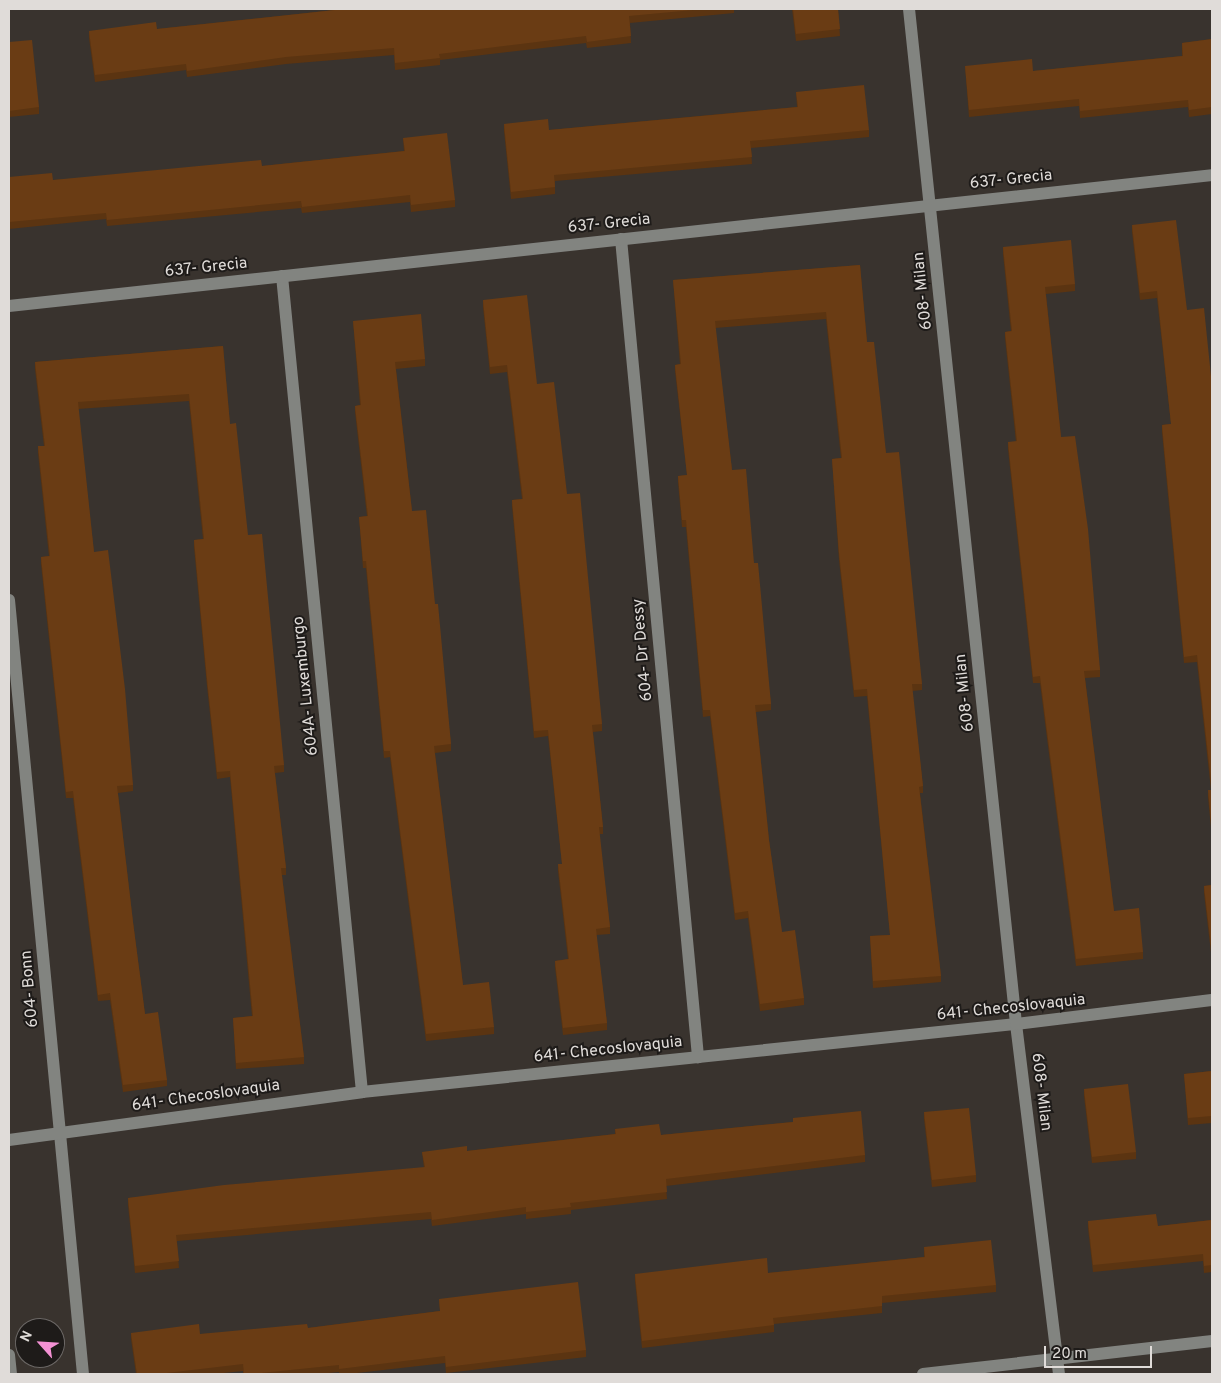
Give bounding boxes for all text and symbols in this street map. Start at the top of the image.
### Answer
street label: 637- Grecia [969,166,1053,194]
street label: 637- Grecia [567,210,651,238]
street label: 608- Milan [909,251,937,331]
street label: 637- Grecia [164,254,248,282]
street label: 604- Dr Dessy [629,598,657,702]
street label: 604A- Luxemburgo [289,615,323,757]
street label: 608- Milan [951,653,979,733]
street label: 604- Bonn [17,950,43,1028]
street label: 641- Checoslovaquia [936,991,1086,1025]
street label: 641- Checoslovaquia [533,1033,683,1067]
street label: 608- Milan [1027,1052,1055,1132]
street label: 641- Checoslovaquia [131,1076,281,1116]
north arrow [15,1318,65,1368]
text: N [17,1328,37,1345]
scale bar [1046,1336,1154,1368]
text: 20 m [1052,1345,1087,1364]

